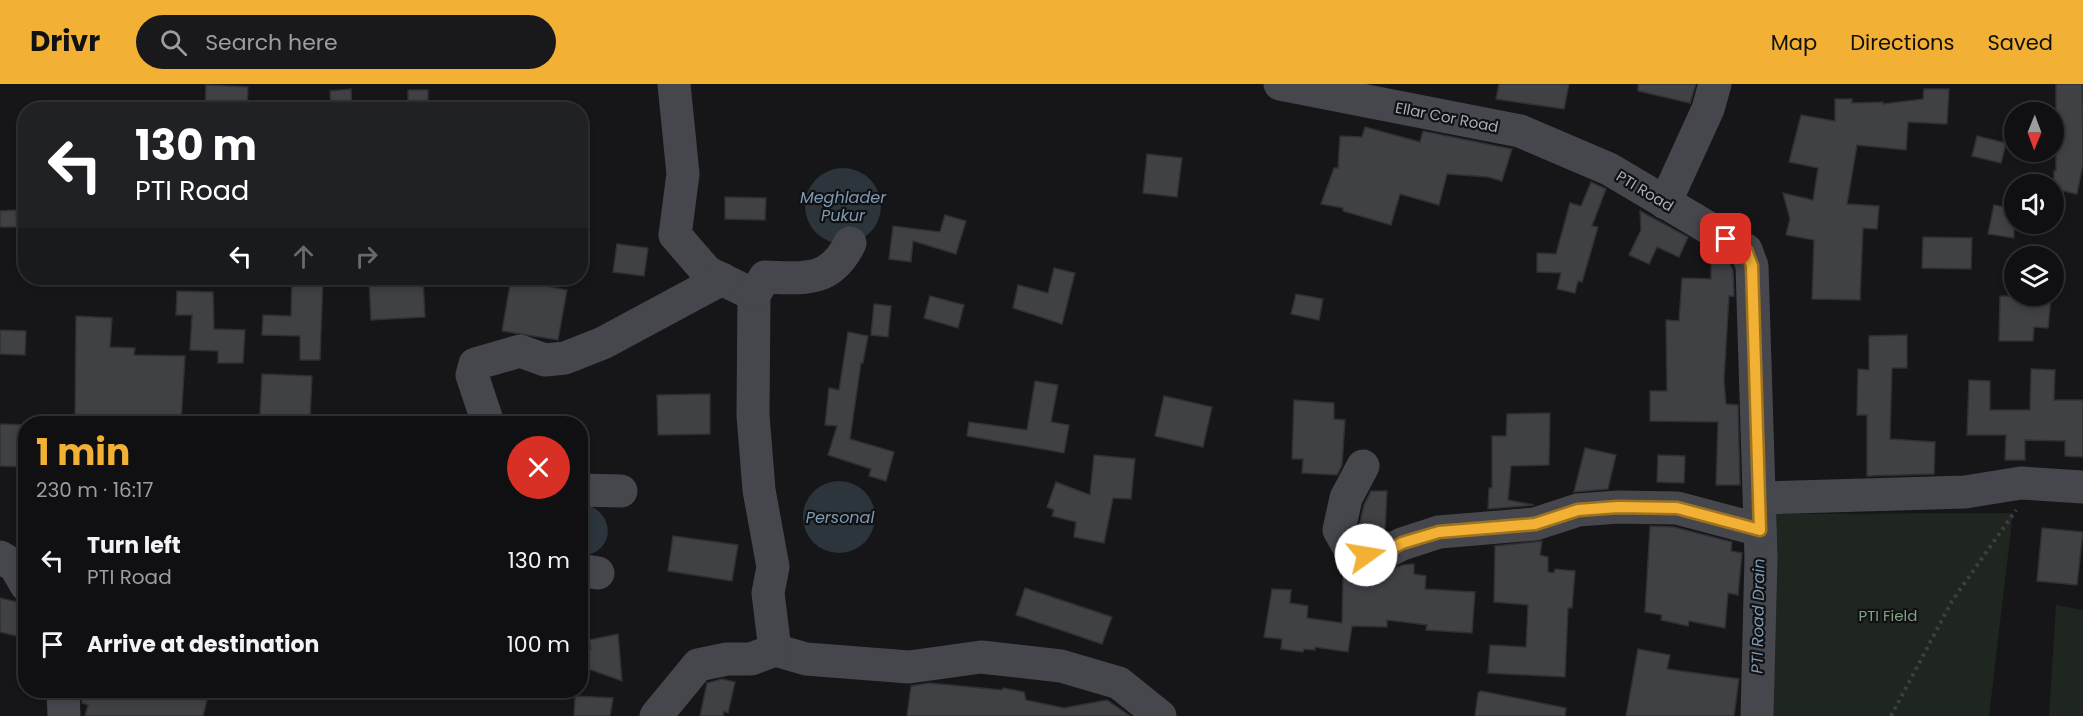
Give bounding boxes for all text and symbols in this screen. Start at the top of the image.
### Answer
search box [136,15,556,69]
text: Drivr [30,22,100,61]
icon: search [157,26,190,59]
text: Search here [205,27,338,58]
text: Map [1771,28,1817,57]
text: Directions [1850,28,1954,57]
text: Saved [1987,28,2053,57]
street label: Ellar Cor Road [1394,97,1500,137]
north arrow [2004,102,2064,162]
map controls [2004,102,2064,306]
text: 130 m [135,116,257,175]
icon: left [36,126,114,204]
street label: PTI Road [1612,166,1678,216]
text: PTI Road [135,172,249,209]
button: sound [2004,174,2064,234]
water label: Meghlader Pukur [800,186,887,227]
pin [1700,213,1751,264]
icon: arrive [1709,222,1742,255]
icon: left [224,240,257,273]
icon: ahead [287,240,320,273]
icon: right [350,240,383,273]
button: layers [2004,246,2064,306]
text: 1 min [36,427,130,478]
button: close [507,436,570,499]
text: 230 m · 16:17 [36,476,153,504]
water label: Personal [806,506,874,529]
position arrow [1334,523,1398,587]
text: Turn left [87,530,181,561]
icon: left [36,544,69,577]
text: 130 m [508,545,570,576]
water label: PTI Road Drain [1745,558,1771,674]
text: PTI Road [87,563,172,591]
park label: PTI Field [1859,605,1917,626]
icon: arrive [36,628,69,661]
text: Arrive at destination [87,629,319,660]
text: 100 m [507,629,570,660]

